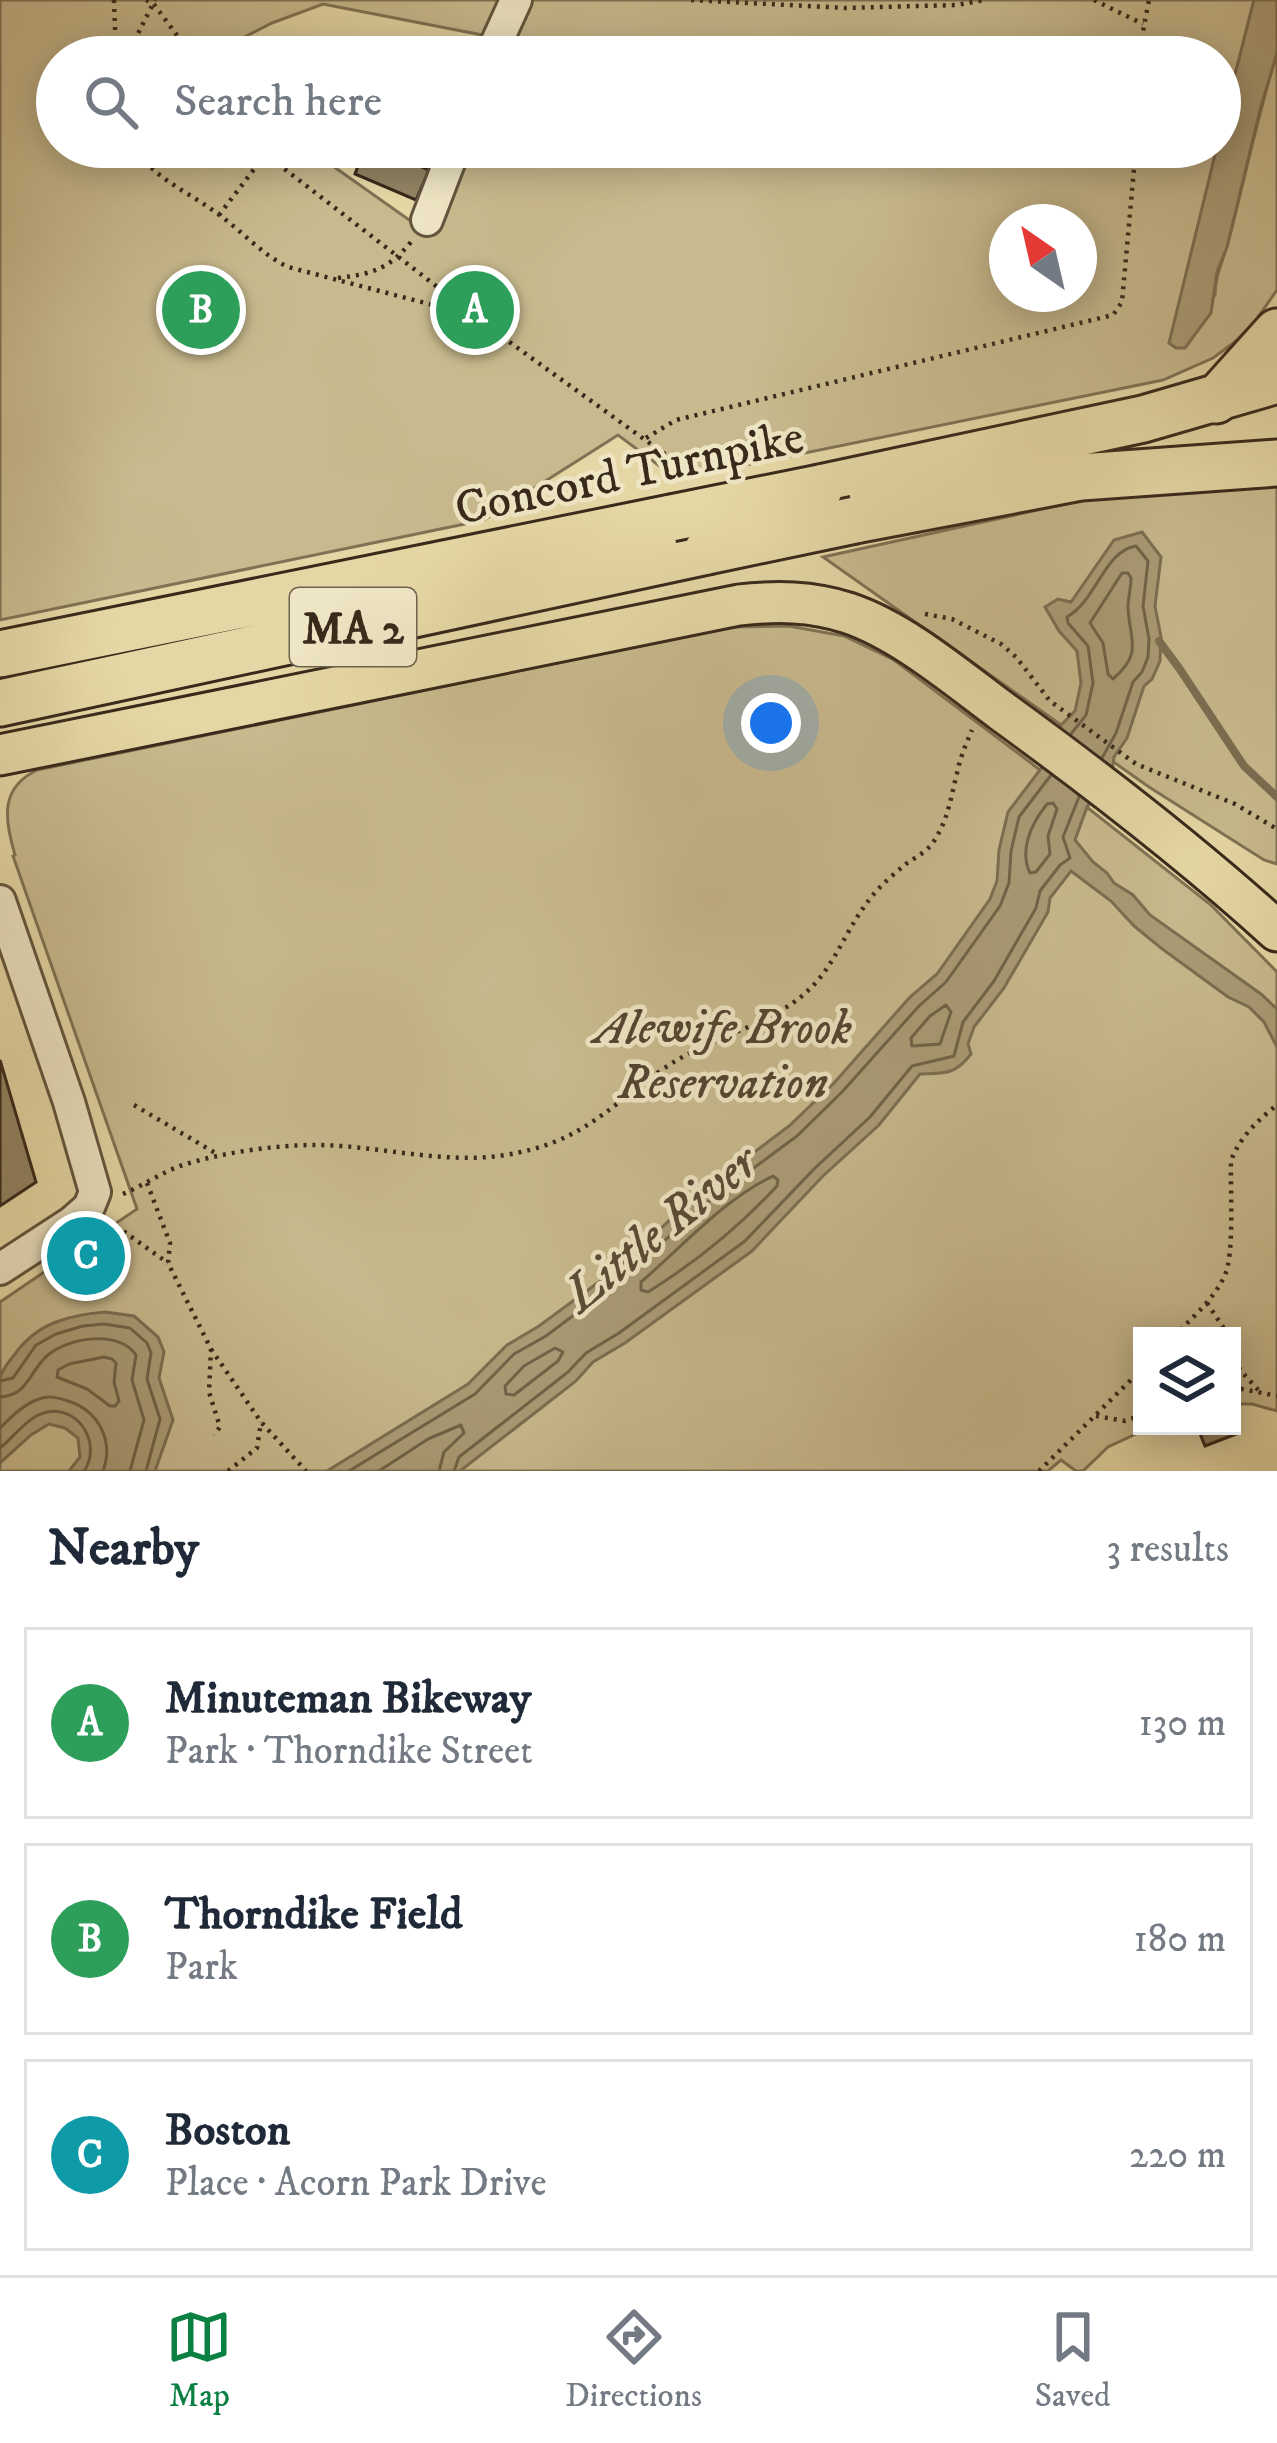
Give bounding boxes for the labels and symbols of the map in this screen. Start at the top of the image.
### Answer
north arrow [989,204,1097,312]
pin: B [162,265,240,355]
pin: A [436,265,514,355]
street label: Concord Turnpike [450,408,809,540]
road number: MA 2 [290,588,416,666]
your location [741,693,801,753]
park label: Alewife Brook Reservation [589,999,852,1114]
water label: Little River [549,1129,774,1329]
pin: C [47,1211,125,1301]

